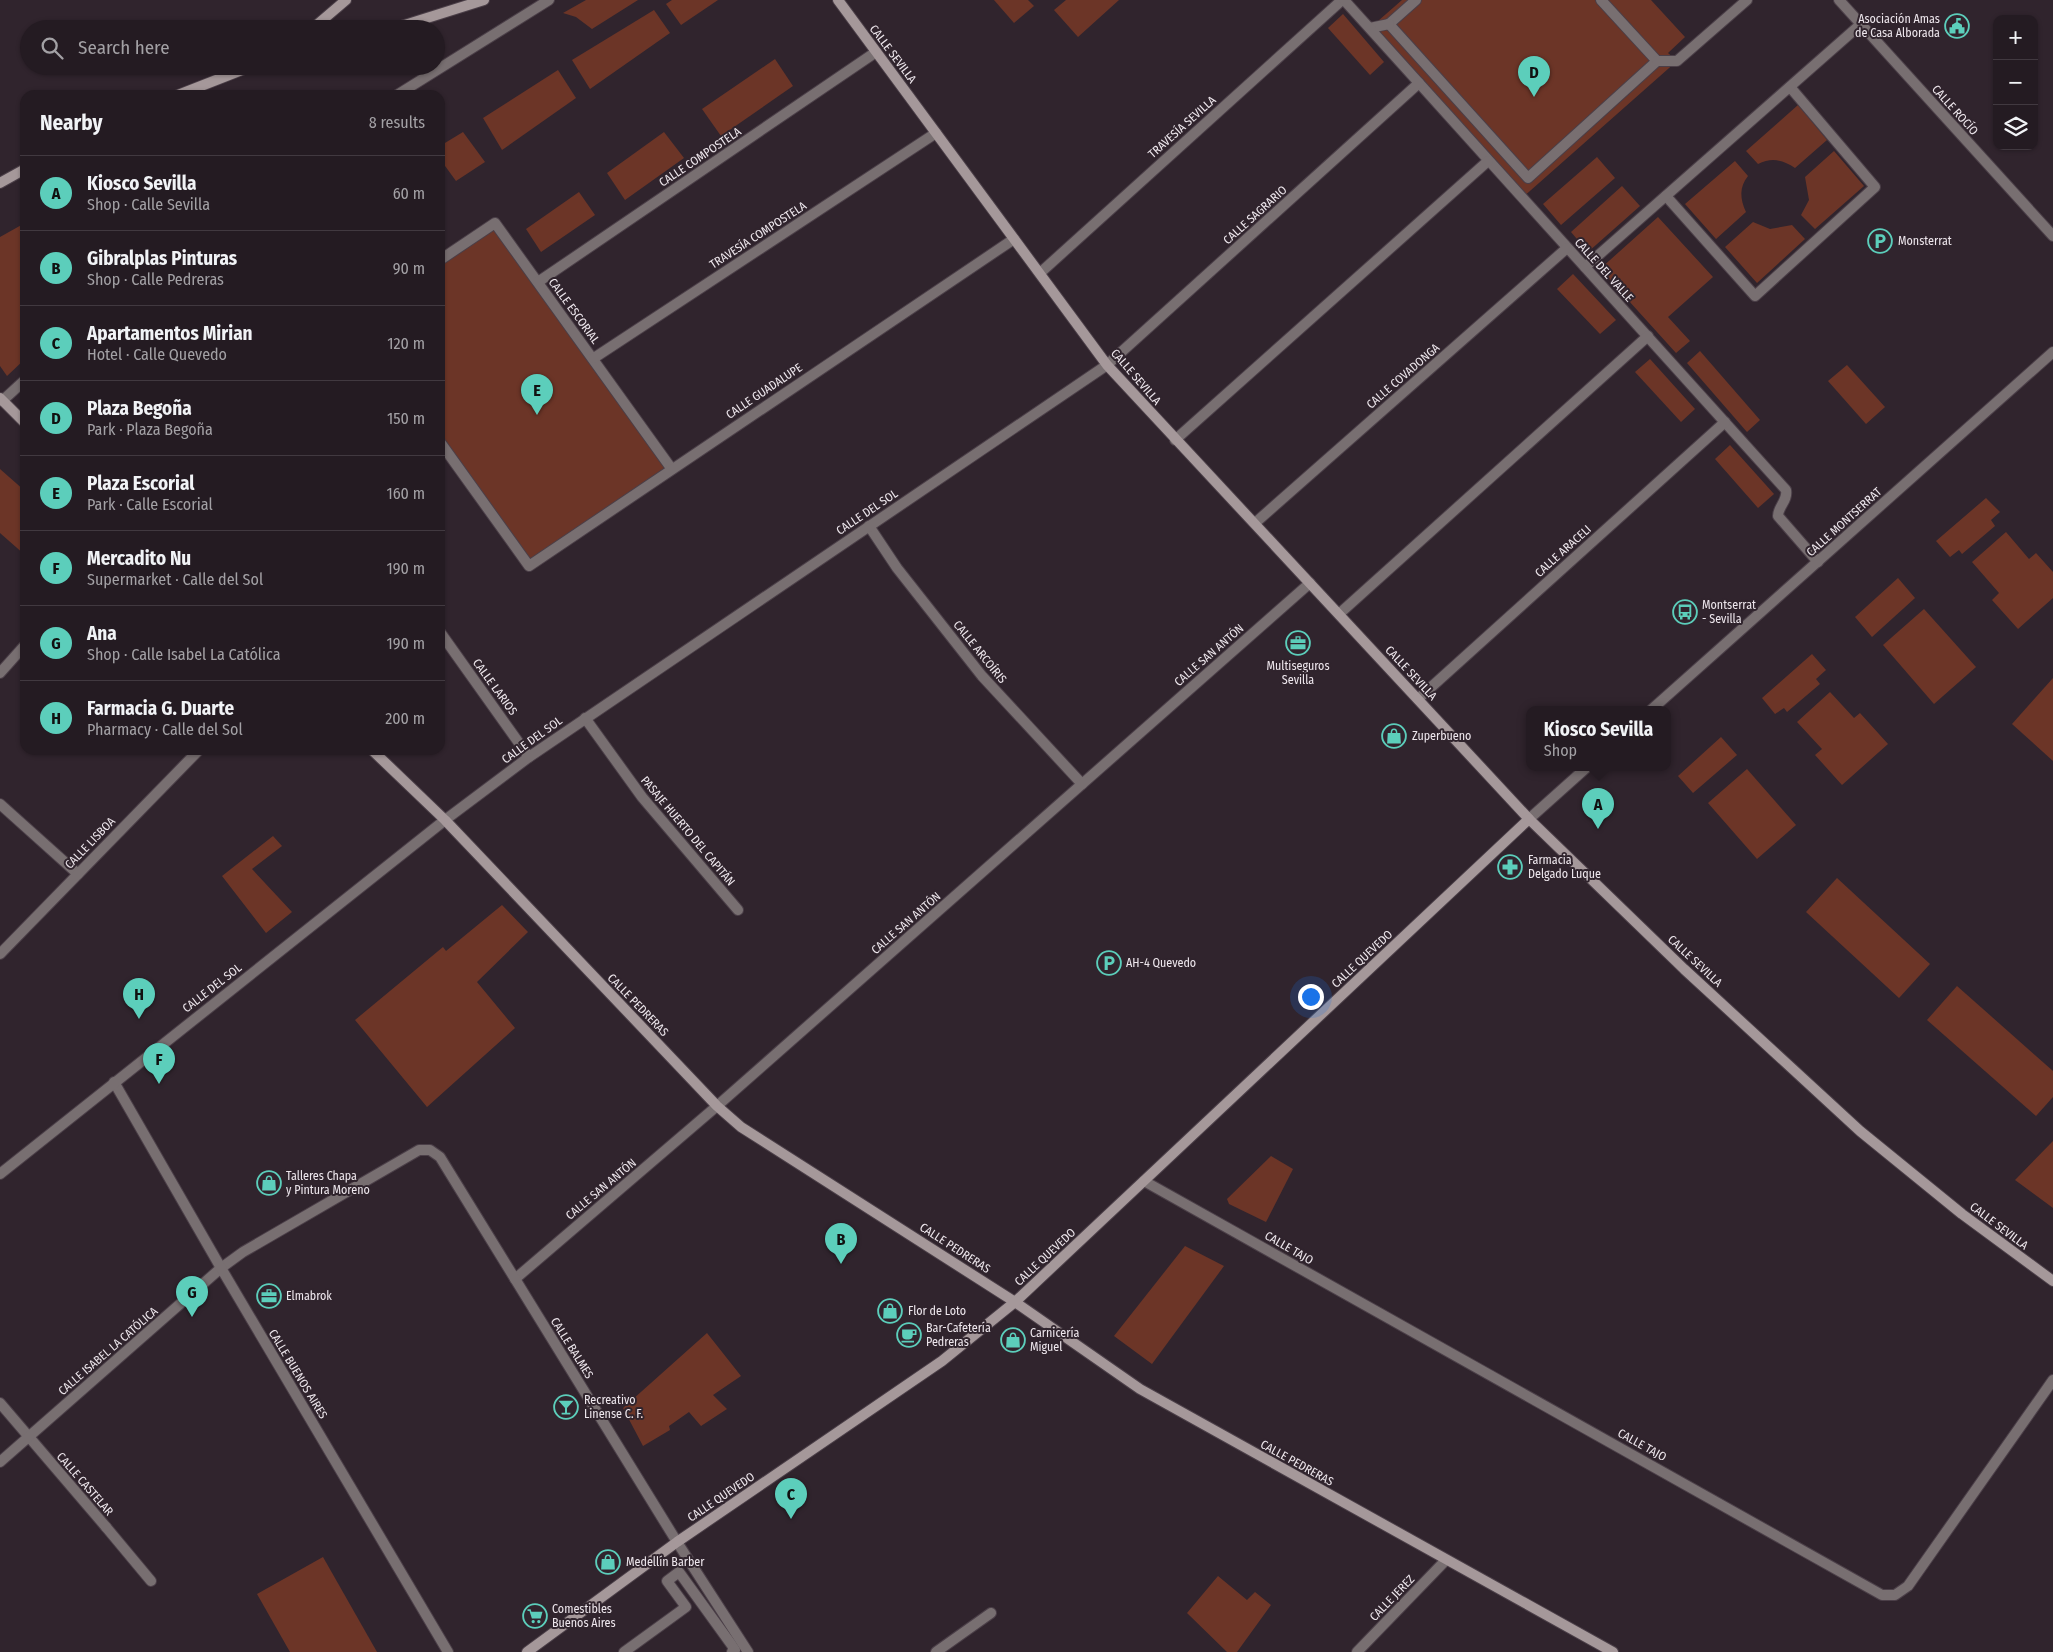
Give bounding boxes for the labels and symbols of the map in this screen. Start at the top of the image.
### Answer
place label: Asociación Amas de Casa Alborada [1855,12,1940,40]
public building icon: Asociación Amas de Casa Alborada [1944,13,1970,39]
street label: CALLE SEVILLA [867,22,920,86]
pin: D [1518,56,1550,97]
street label: CALLE ROCÍO [1929,82,1982,138]
street label: TRAVESÍA SEVILLA [1145,92,1219,161]
street label: CALLE COMPOSTELA [656,124,744,190]
street label: CALLE SAGRARIO [1220,183,1290,247]
street label: TRAVESÍA COMPOSTELA [707,197,809,271]
parking icon: Monsterrat [1867,228,1893,254]
place label: Monsterrat [1898,234,1952,248]
street label: CALLE DEL VALLE [1572,235,1636,305]
street label: CALLE ESCORIAL [546,275,603,347]
street label: CALLE COVADONGA [1364,340,1443,411]
street label: CALLE SEVILLA [1108,346,1164,408]
street label: CALLE GUADALUPE [723,360,805,422]
pin: E [521,374,553,415]
street label: CALLE MONTSERRAT [1804,484,1885,559]
street label: CALLE DEL SOL [834,486,901,538]
street label: CALLE ARACELI [1532,522,1594,580]
place label: Montserrat - Sevilla [1702,598,1756,626]
bus stop icon: Montserrat - Sevilla [1672,599,1698,625]
street label: CALLE ARCOÍRIS [951,617,1010,686]
street label: CALLE SAN ANTÓN [1171,620,1247,689]
office icon: Multiseguros Sevilla [1285,630,1311,656]
street label: CALLE SEVILLA [1382,643,1440,704]
street label: CALLE LARIOS [470,656,520,718]
place label: Multiseguros Sevilla [1266,659,1330,687]
street label: CALLE DEL SOL [499,713,565,767]
shop icon: Zuperbueno [1381,723,1407,749]
place label: Zuperbueno [1412,729,1471,743]
street label: PASAJE HUERTO DEL CAPITÁN [638,773,739,889]
pin: A [1582,788,1614,829]
street label: CALLE LISBOA [62,814,119,872]
place label: Farmacia Delgado Luque [1528,853,1601,881]
pharmacy icon: Farmacia Delgado Luque [1497,854,1523,880]
street label: CALLE SAN ANTÓN [868,888,944,957]
street label: CALLE QUEVEDO [1329,927,1395,991]
street label: CALLE SEVILLA [1665,932,1726,990]
parking icon: AH-4 Quevedo [1096,950,1122,976]
place label: AH-4 Quevedo [1126,956,1196,970]
street label: CALLE DEL SOL [180,960,245,1015]
street label: CALLE PEDRERAS [605,971,671,1039]
pin: H [123,978,155,1019]
your location [1298,984,1324,1010]
pin: F [143,1043,175,1084]
street label: CALLE SAN ANTÓN [562,1155,639,1222]
place label: Talleres Chapa y Pintura Moreno [286,1169,370,1197]
shop icon: Talleres Chapa y Pintura Moreno [256,1170,282,1196]
street label: CALLE SEVILLA [1967,1200,2031,1253]
street label: CALLE PEDRERAS [917,1220,993,1276]
pin: B [825,1223,857,1264]
street label: CALLE QUEVEDO [1012,1225,1078,1289]
street label: CALLE TAJO [1262,1229,1316,1267]
pin: G [176,1276,208,1317]
office icon: Elmabrok [256,1283,282,1309]
place label: Elmabrok [286,1289,332,1303]
shop icon: Flor de Loto [877,1298,903,1324]
street label: CALLE ISABEL LA CATÓLICA [55,1303,161,1398]
place label: Flor de Loto [908,1304,966,1318]
street label: CALLE BALMES [548,1315,596,1381]
place label: Bar-Cafetería Pedreras [926,1321,991,1349]
cafe icon: Bar-Cafetería Pedreras [896,1322,922,1348]
place label: Carnicería Miguel [1030,1326,1079,1354]
street label: CALLE BUENOS AIRES [266,1327,330,1421]
shop icon: Carnicería Miguel [1000,1327,1026,1353]
place label: Recreativo Linense C. F. [584,1393,644,1421]
bar icon: Recreativo Linense C. F. [553,1394,579,1420]
street label: CALLE TAJO [1615,1426,1669,1464]
street label: CALLE PEDRERAS [1258,1437,1336,1489]
street label: CALLE CASTELAR [54,1450,116,1519]
street label: CALLE QUEVEDO [685,1469,757,1525]
pin: C [775,1478,807,1519]
shop icon: Medellín Barber [595,1549,621,1575]
place label: Medellín Barber [626,1555,705,1569]
street label: CALLE JEREZ [1367,1572,1417,1624]
place label: Comestibles Buenos Aires [552,1602,616,1630]
supermarket icon: Comestibles Buenos Aires [522,1603,548,1629]

